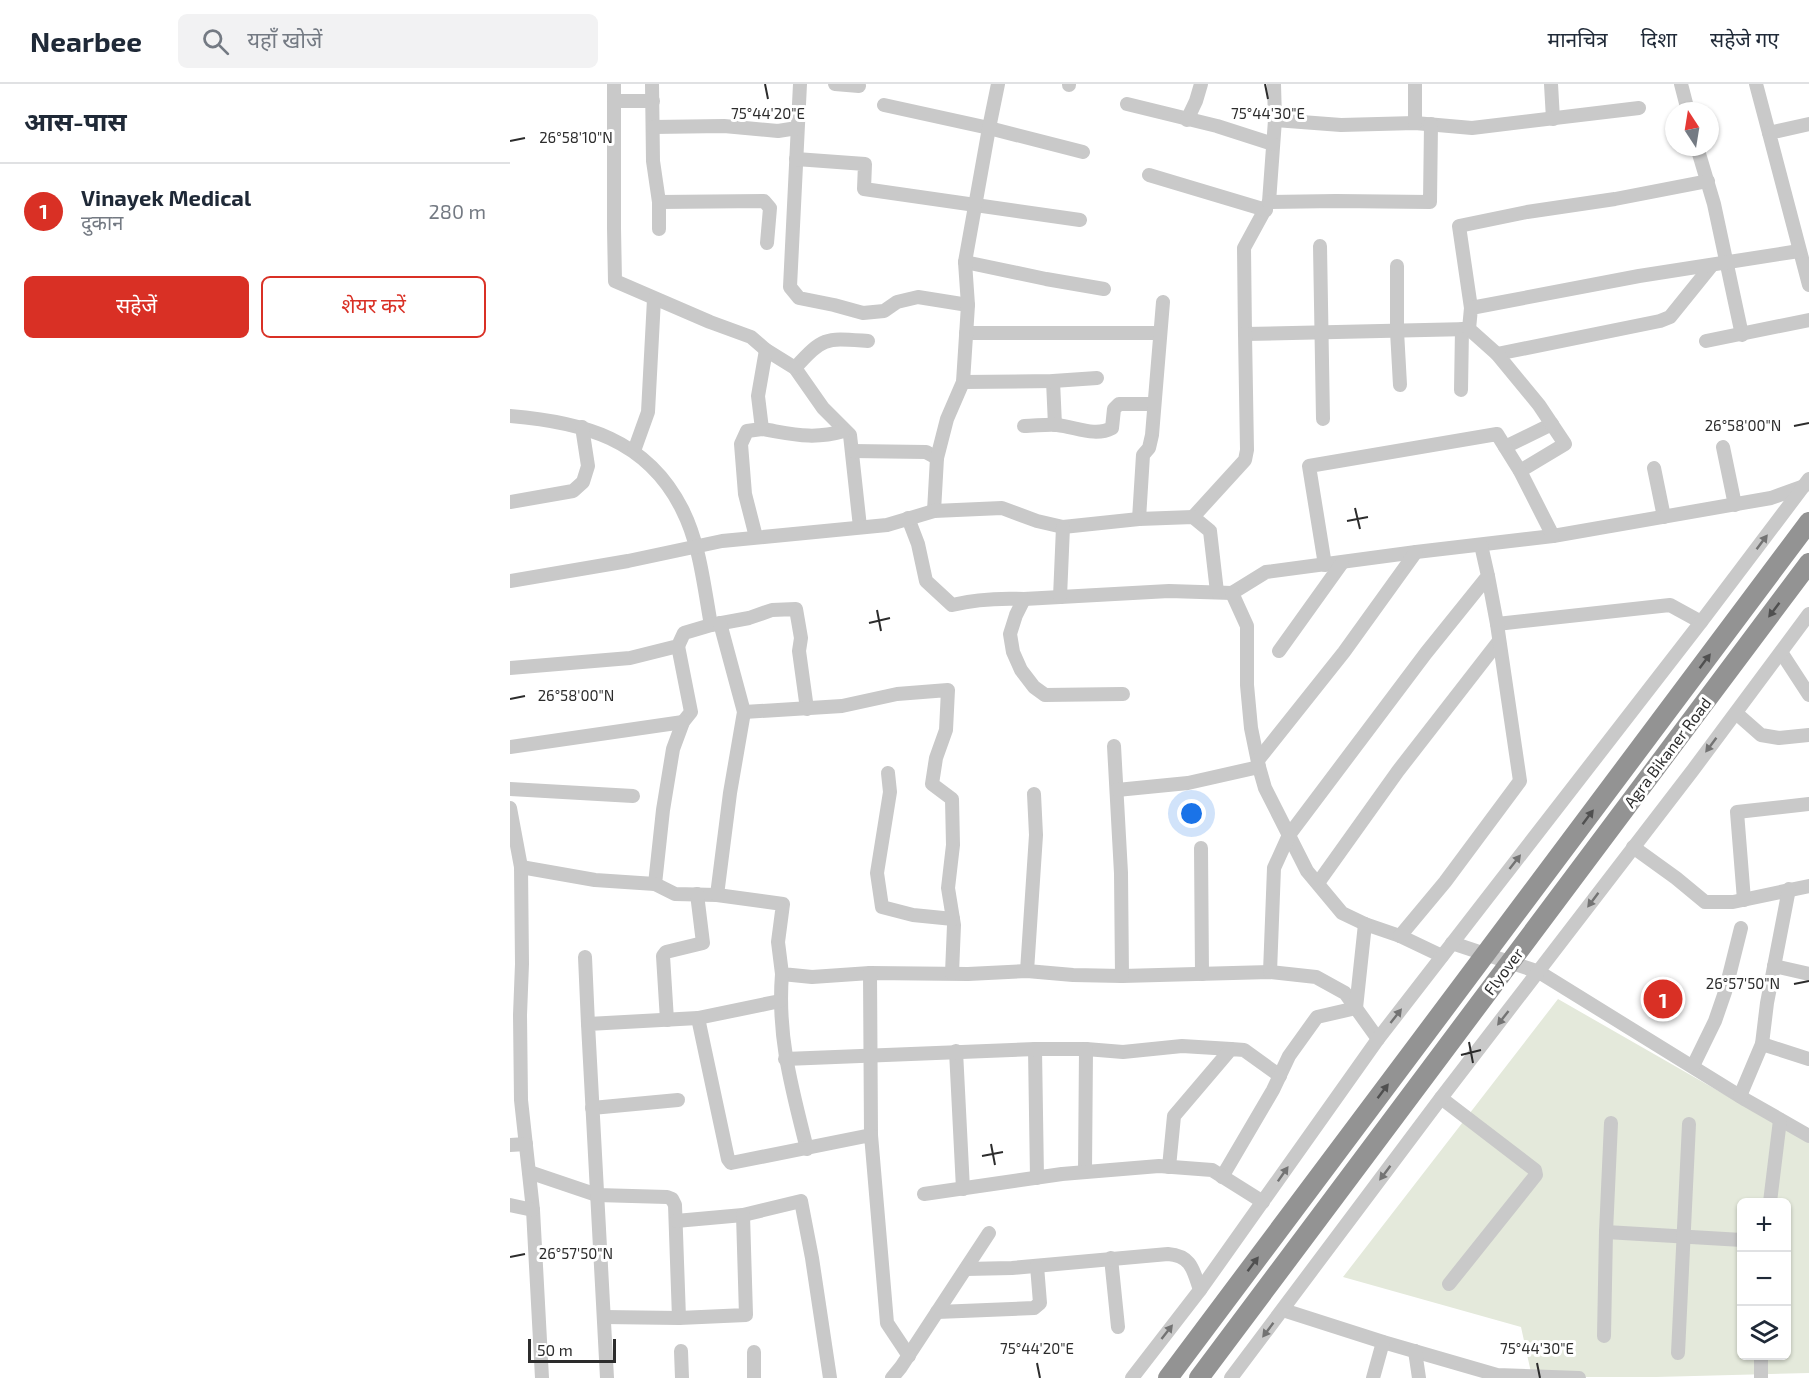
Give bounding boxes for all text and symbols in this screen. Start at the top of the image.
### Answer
search box [178,14,598,68]
text: Nearbee [30,24,142,58]
icon: search [199,25,232,58]
text: यहाँ खोजें [247,26,322,52]
text: मानचित्र [1548,26,1608,51]
text: दिशा [1641,26,1677,51]
text: सहेजे गए [1710,26,1779,51]
north arrow [1665,102,1719,156]
text: 75°44'20"E [731,104,805,122]
text: 75°44'30"E [1231,104,1305,122]
text: आस-पास [24,105,127,136]
text: 26°58'10"N [539,128,613,146]
text: Vinayek Medical [81,184,251,210]
text: 1 [39,199,48,223]
text: 280 m [429,199,486,223]
text: दुकान [81,210,123,234]
button: सहेजें [24,276,249,338]
button: शेयर करें [261,276,486,338]
text: 26°58'00"N [1705,416,1781,434]
one-way arrow [1755,535,1767,550]
one-way arrow [1768,601,1780,617]
one-way arrow [1699,653,1712,669]
text: 26°58'00"N [538,686,614,704]
street label: Agra Bikaner Road [1619,693,1715,811]
one-way arrow [1705,737,1717,753]
your location [1177,799,1206,828]
one-way arrow [1582,809,1595,825]
one-way arrow [1509,854,1521,869]
one-way arrow [1587,893,1599,908]
street label: Flyover [1479,943,1527,998]
text: 26°57'50"N [1706,974,1780,992]
pin: 1 [1644,976,1682,1022]
one-way arrow [1389,1008,1401,1023]
one-way arrow [1496,1010,1509,1026]
one-way arrow [1376,1084,1388,1099]
one-way arrow [1379,1165,1391,1181]
one-way arrow [1277,1167,1289,1183]
map controls [1737,1198,1791,1360]
button: + [1737,1198,1791,1252]
text: 26°57'50"N [539,1244,613,1262]
button: − [1737,1252,1791,1306]
one-way arrow [1247,1256,1259,1272]
button: layers [1737,1306,1791,1360]
one-way arrow [1262,1321,1274,1337]
one-way arrow [1161,1324,1173,1339]
scale bar [528,1336,616,1364]
text: 75°44'20"E [1000,1339,1074,1357]
text: 75°44'30"E [1500,1339,1574,1357]
text: 50 m [537,1340,573,1359]

